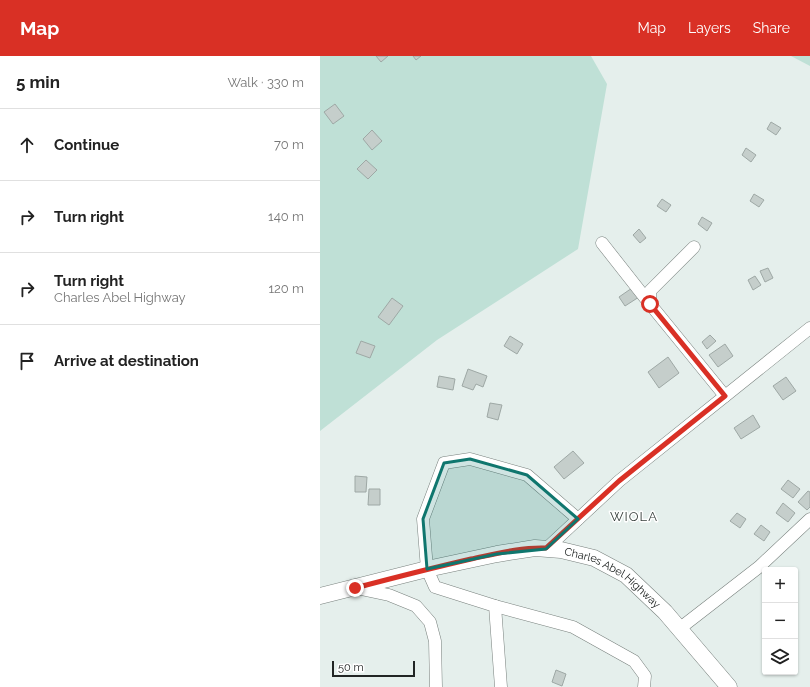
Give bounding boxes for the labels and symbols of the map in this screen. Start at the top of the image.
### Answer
route start [641,295,659,313]
district label: WIOLA [610,509,658,524]
street label: Charles Abel Highway [563,545,663,611]
route end [346,579,364,597]
scale bar [332,659,415,678]

